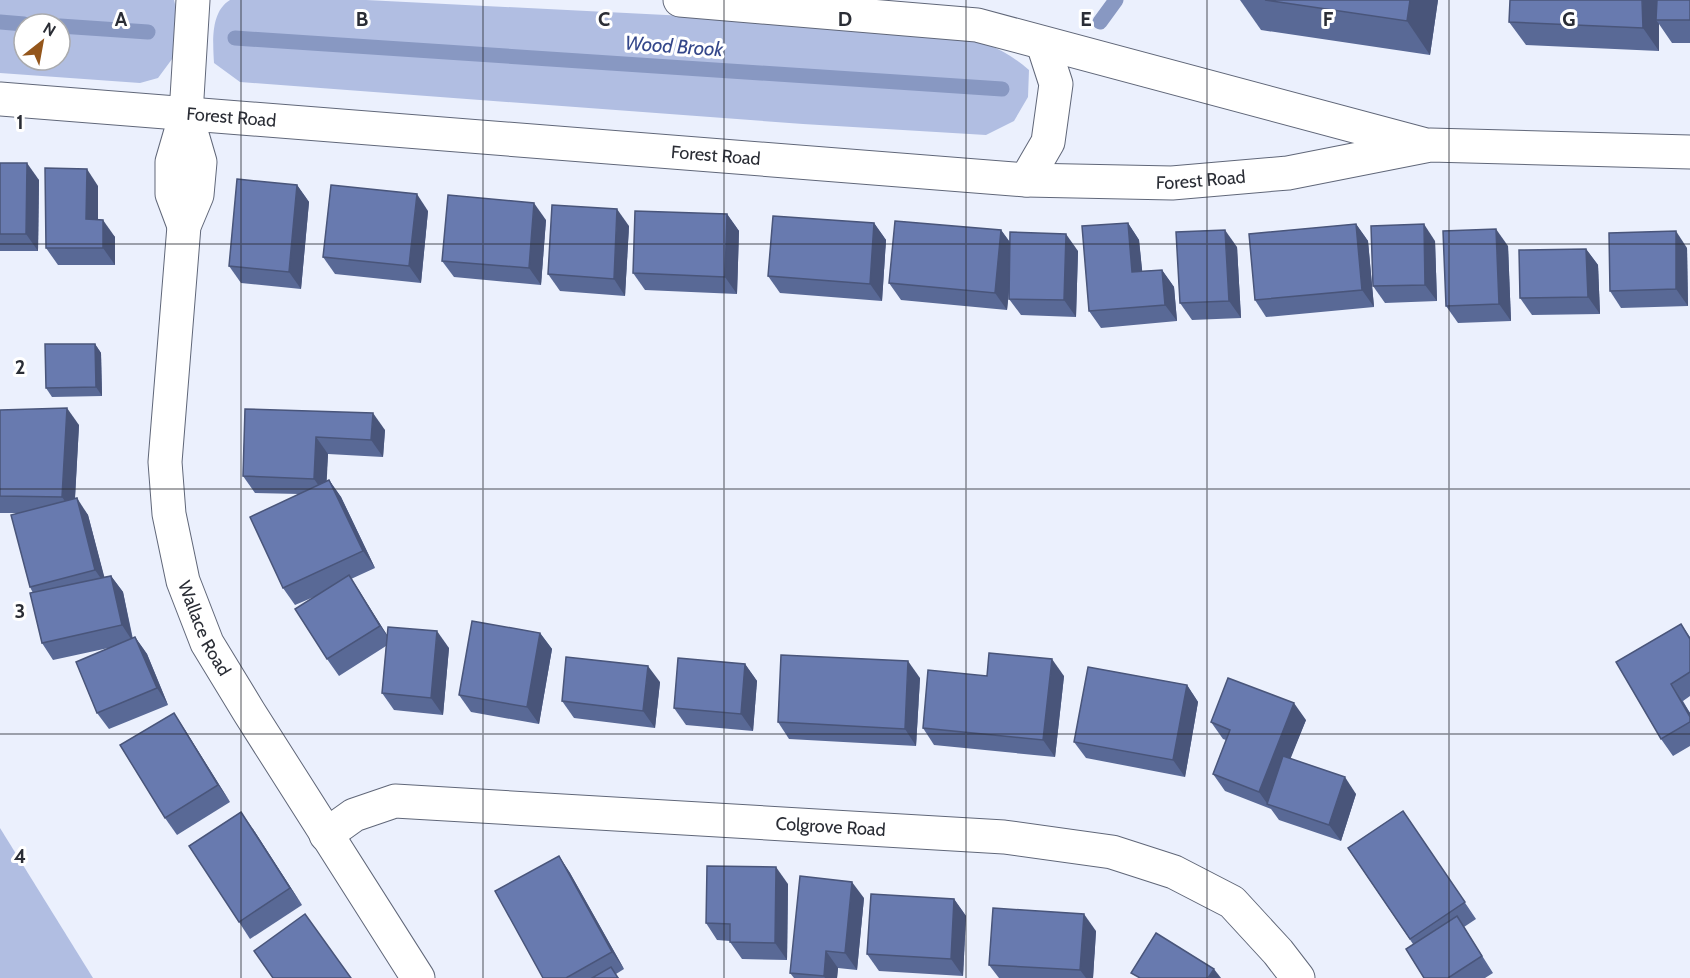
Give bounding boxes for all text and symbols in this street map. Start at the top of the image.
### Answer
text: A [115,7,128,31]
text: B [356,7,368,31]
text: C [598,7,610,31]
text: D [838,7,852,31]
text: E [1080,7,1092,31]
text: F [1323,7,1334,31]
text: G [1562,7,1576,31]
north arrow [12,12,72,72]
text: N [40,19,59,41]
water label: Wood Brook [624,31,725,62]
street label: Forest Road [186,103,277,132]
text: 1 [16,110,24,134]
street label: Forest Road [670,141,761,170]
street label: Forest Road [1156,166,1246,194]
text: 2 [15,355,25,379]
street label: Wallace Road [173,578,235,680]
text: 3 [15,599,25,623]
street label: Colgrove Road [775,813,886,841]
text: 4 [14,844,26,868]

